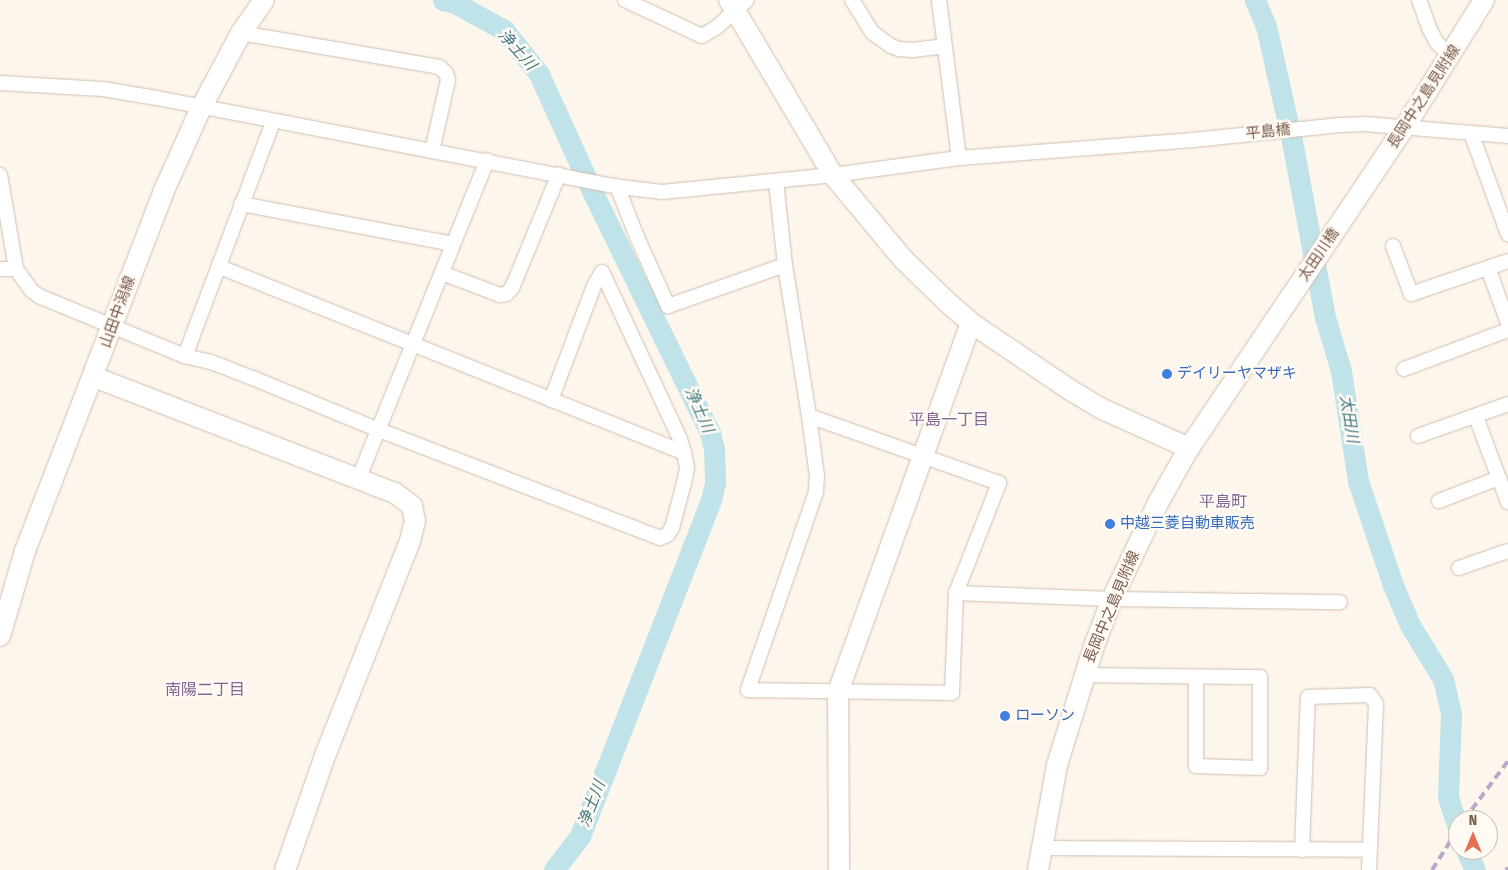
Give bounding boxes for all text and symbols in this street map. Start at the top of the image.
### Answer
water label: 浄土川 [494,26,540,74]
street label: 長岡中之島見附線 [1384,42,1464,152]
street label: 平島橋 [1245,121,1291,143]
street label: 太田川橋 [1295,225,1343,285]
street label: 山田中潟線 [97,274,139,350]
place label: デイリーヤマザキ [1177,365,1297,383]
marker: デイリーヤマザキ [1161,368,1173,380]
water label: 浄土川 [680,384,718,436]
water label: 太田川 [1336,394,1362,444]
district label: 平島一丁目 [909,410,989,430]
district label: 平島町 [1199,492,1247,512]
place label: 中越三菱自動車販売 [1120,515,1255,533]
marker: 中越三菱自動車販売 [1104,518,1116,530]
street label: 長岡中之島見附線 [1080,548,1144,666]
district label: 南陽二丁目 [165,680,245,700]
place label: ローソン [1015,707,1075,725]
marker: ローソン [999,710,1011,722]
water label: 浄土川 [574,778,610,830]
north arrow [1448,810,1498,860]
text: N [1469,812,1477,829]

